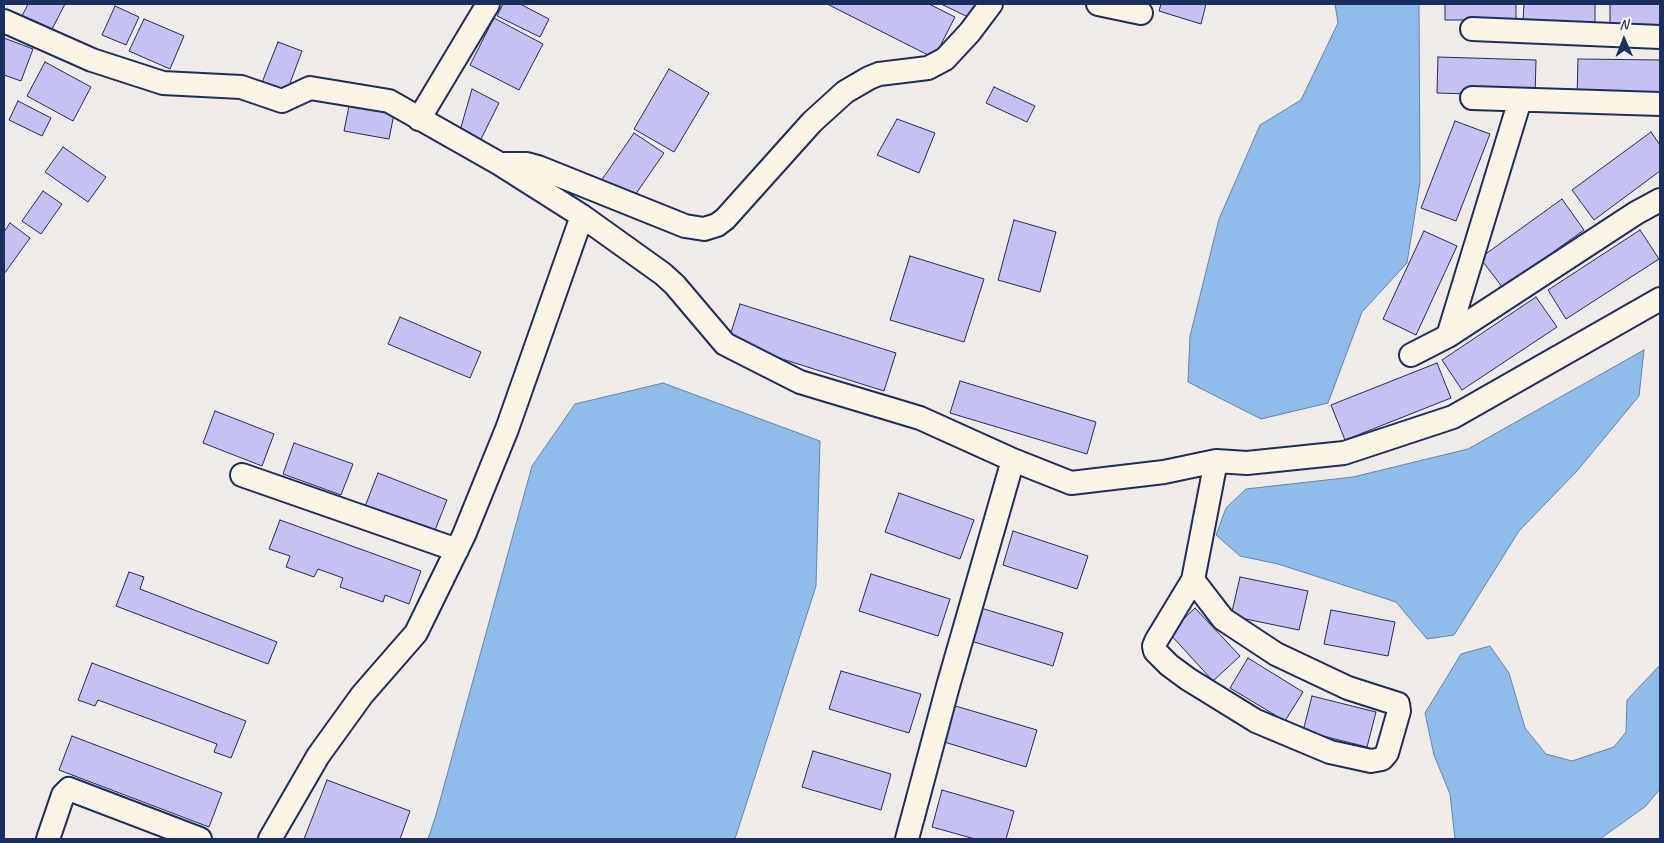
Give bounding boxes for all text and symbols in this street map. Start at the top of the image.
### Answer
north arrow [1599,15,1649,65]
text: N [1619,16,1628,33]

